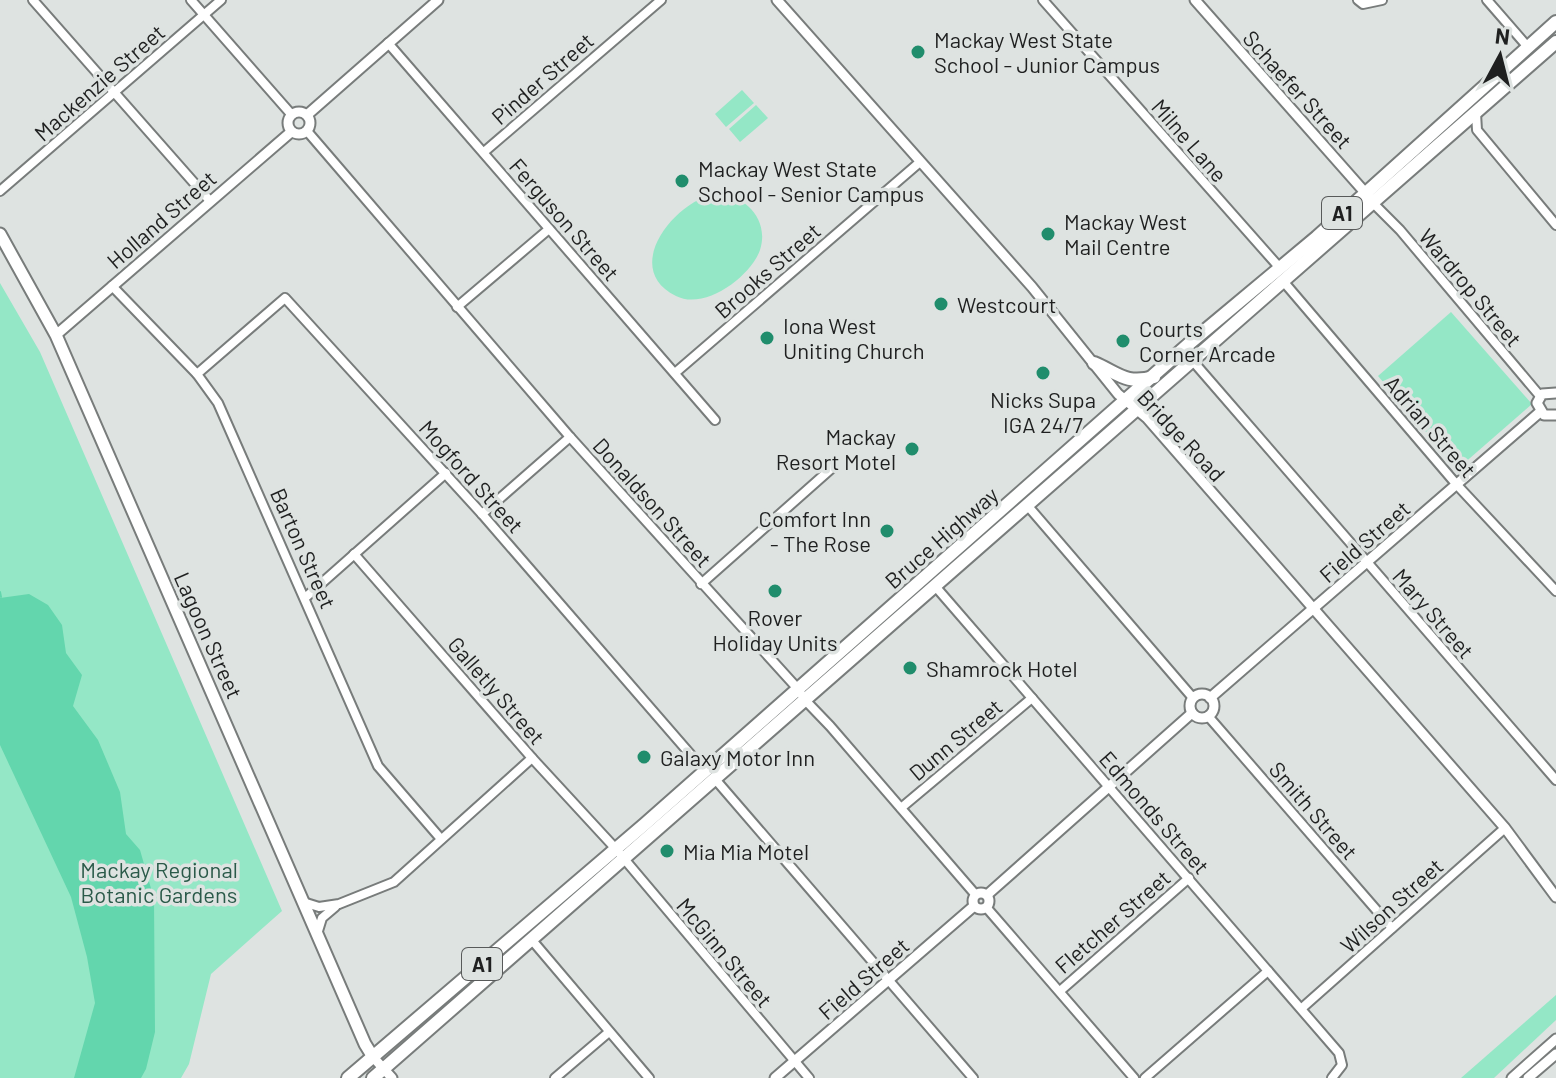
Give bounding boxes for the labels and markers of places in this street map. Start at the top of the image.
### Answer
place label: Mackay West State School - Junior Campus [934,26,1160,77]
marker: Mackay West State School - Junior Campus [909,43,927,61]
place label: Mackay West State School - Senior Campus [698,155,924,206]
marker: Mackay West State School - Senior Campus [673,172,691,190]
place label: Mackay West Mail Centre [1064,208,1187,259]
marker: Mackay West Mail Centre [1039,225,1057,243]
place label: Westcourt [957,291,1056,317]
marker: Westcourt [932,295,950,313]
place label: Iona West Uniting Church [783,312,925,363]
place label: Courts Corner Arcade [1139,315,1276,366]
marker: Iona West Uniting Church [758,329,776,347]
marker: Courts Corner Arcade [1114,332,1132,350]
marker: Nicks Supa IGA 24/7 [1034,364,1052,382]
place label: Nicks Supa IGA 24/7 [990,386,1096,437]
place label: Mackay Resort Motel [776,423,896,474]
marker: Mackay Resort Motel [903,440,921,458]
place label: Comfort Inn - The Rose [759,505,871,556]
marker: Comfort Inn - The Rose [878,522,896,540]
marker: Rover Holiday Units [766,582,784,600]
place label: Rover Holiday Units [712,604,838,655]
place label: Shamrock Hotel [926,655,1078,681]
marker: Shamrock Hotel [901,659,919,677]
place label: Galaxy Motor Inn [660,744,815,770]
marker: Galaxy Motor Inn [635,748,653,766]
place label: Mia Mia Motel [683,838,809,864]
marker: Mia Mia Motel [658,842,676,860]

